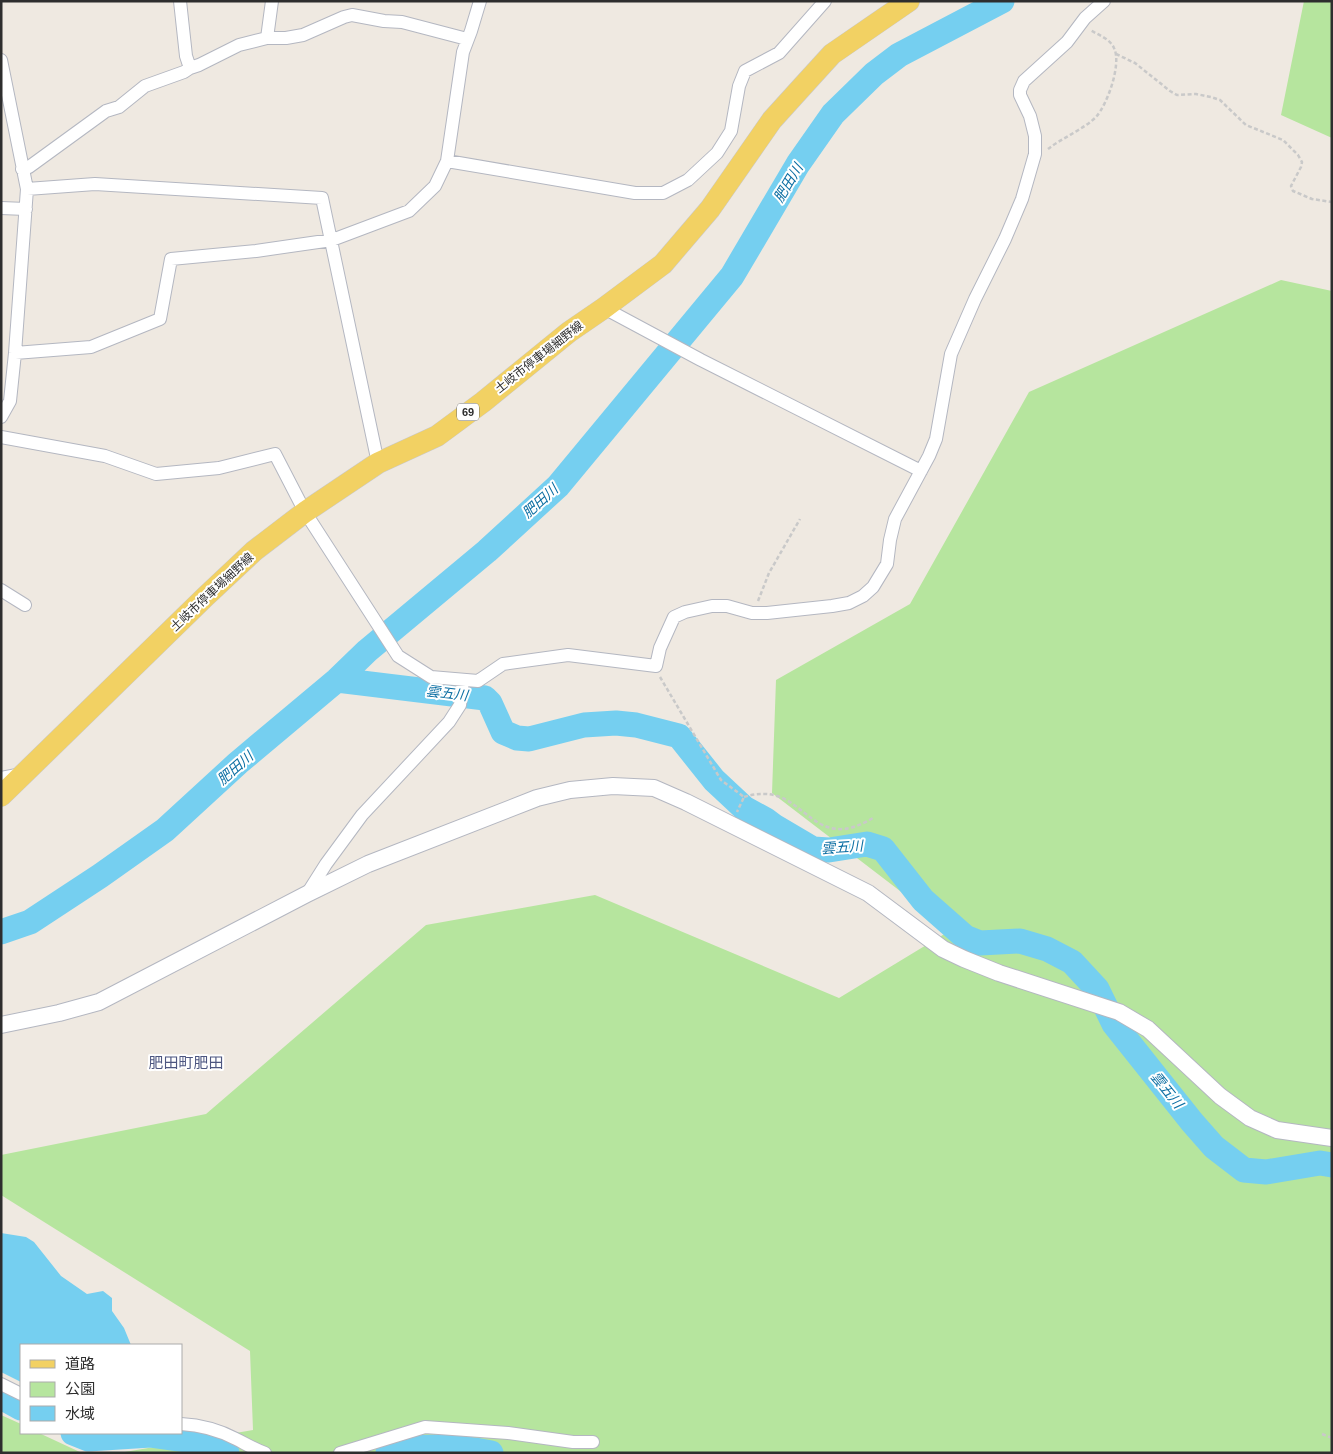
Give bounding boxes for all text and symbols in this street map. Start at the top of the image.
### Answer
water label: 肥田川 [770,159,807,205]
street label: 土岐市停車場細野線 [492,318,586,396]
road number: 69 [457,404,479,421]
water label: 肥田川 [519,480,562,521]
street label: 土岐市停車場細野線 [168,550,256,634]
water label: 雲五川 [425,683,471,704]
water label: 肥田川 [214,747,258,788]
water label: 雲五川 [820,837,866,856]
district label: 肥田町肥田 [148,1054,224,1071]
water label: 雲五川 [1148,1069,1188,1113]
legend [20,1344,182,1434]
text: 道路 [65,1355,95,1372]
text: 公園 [65,1380,95,1397]
text: 水域 [65,1405,95,1422]

